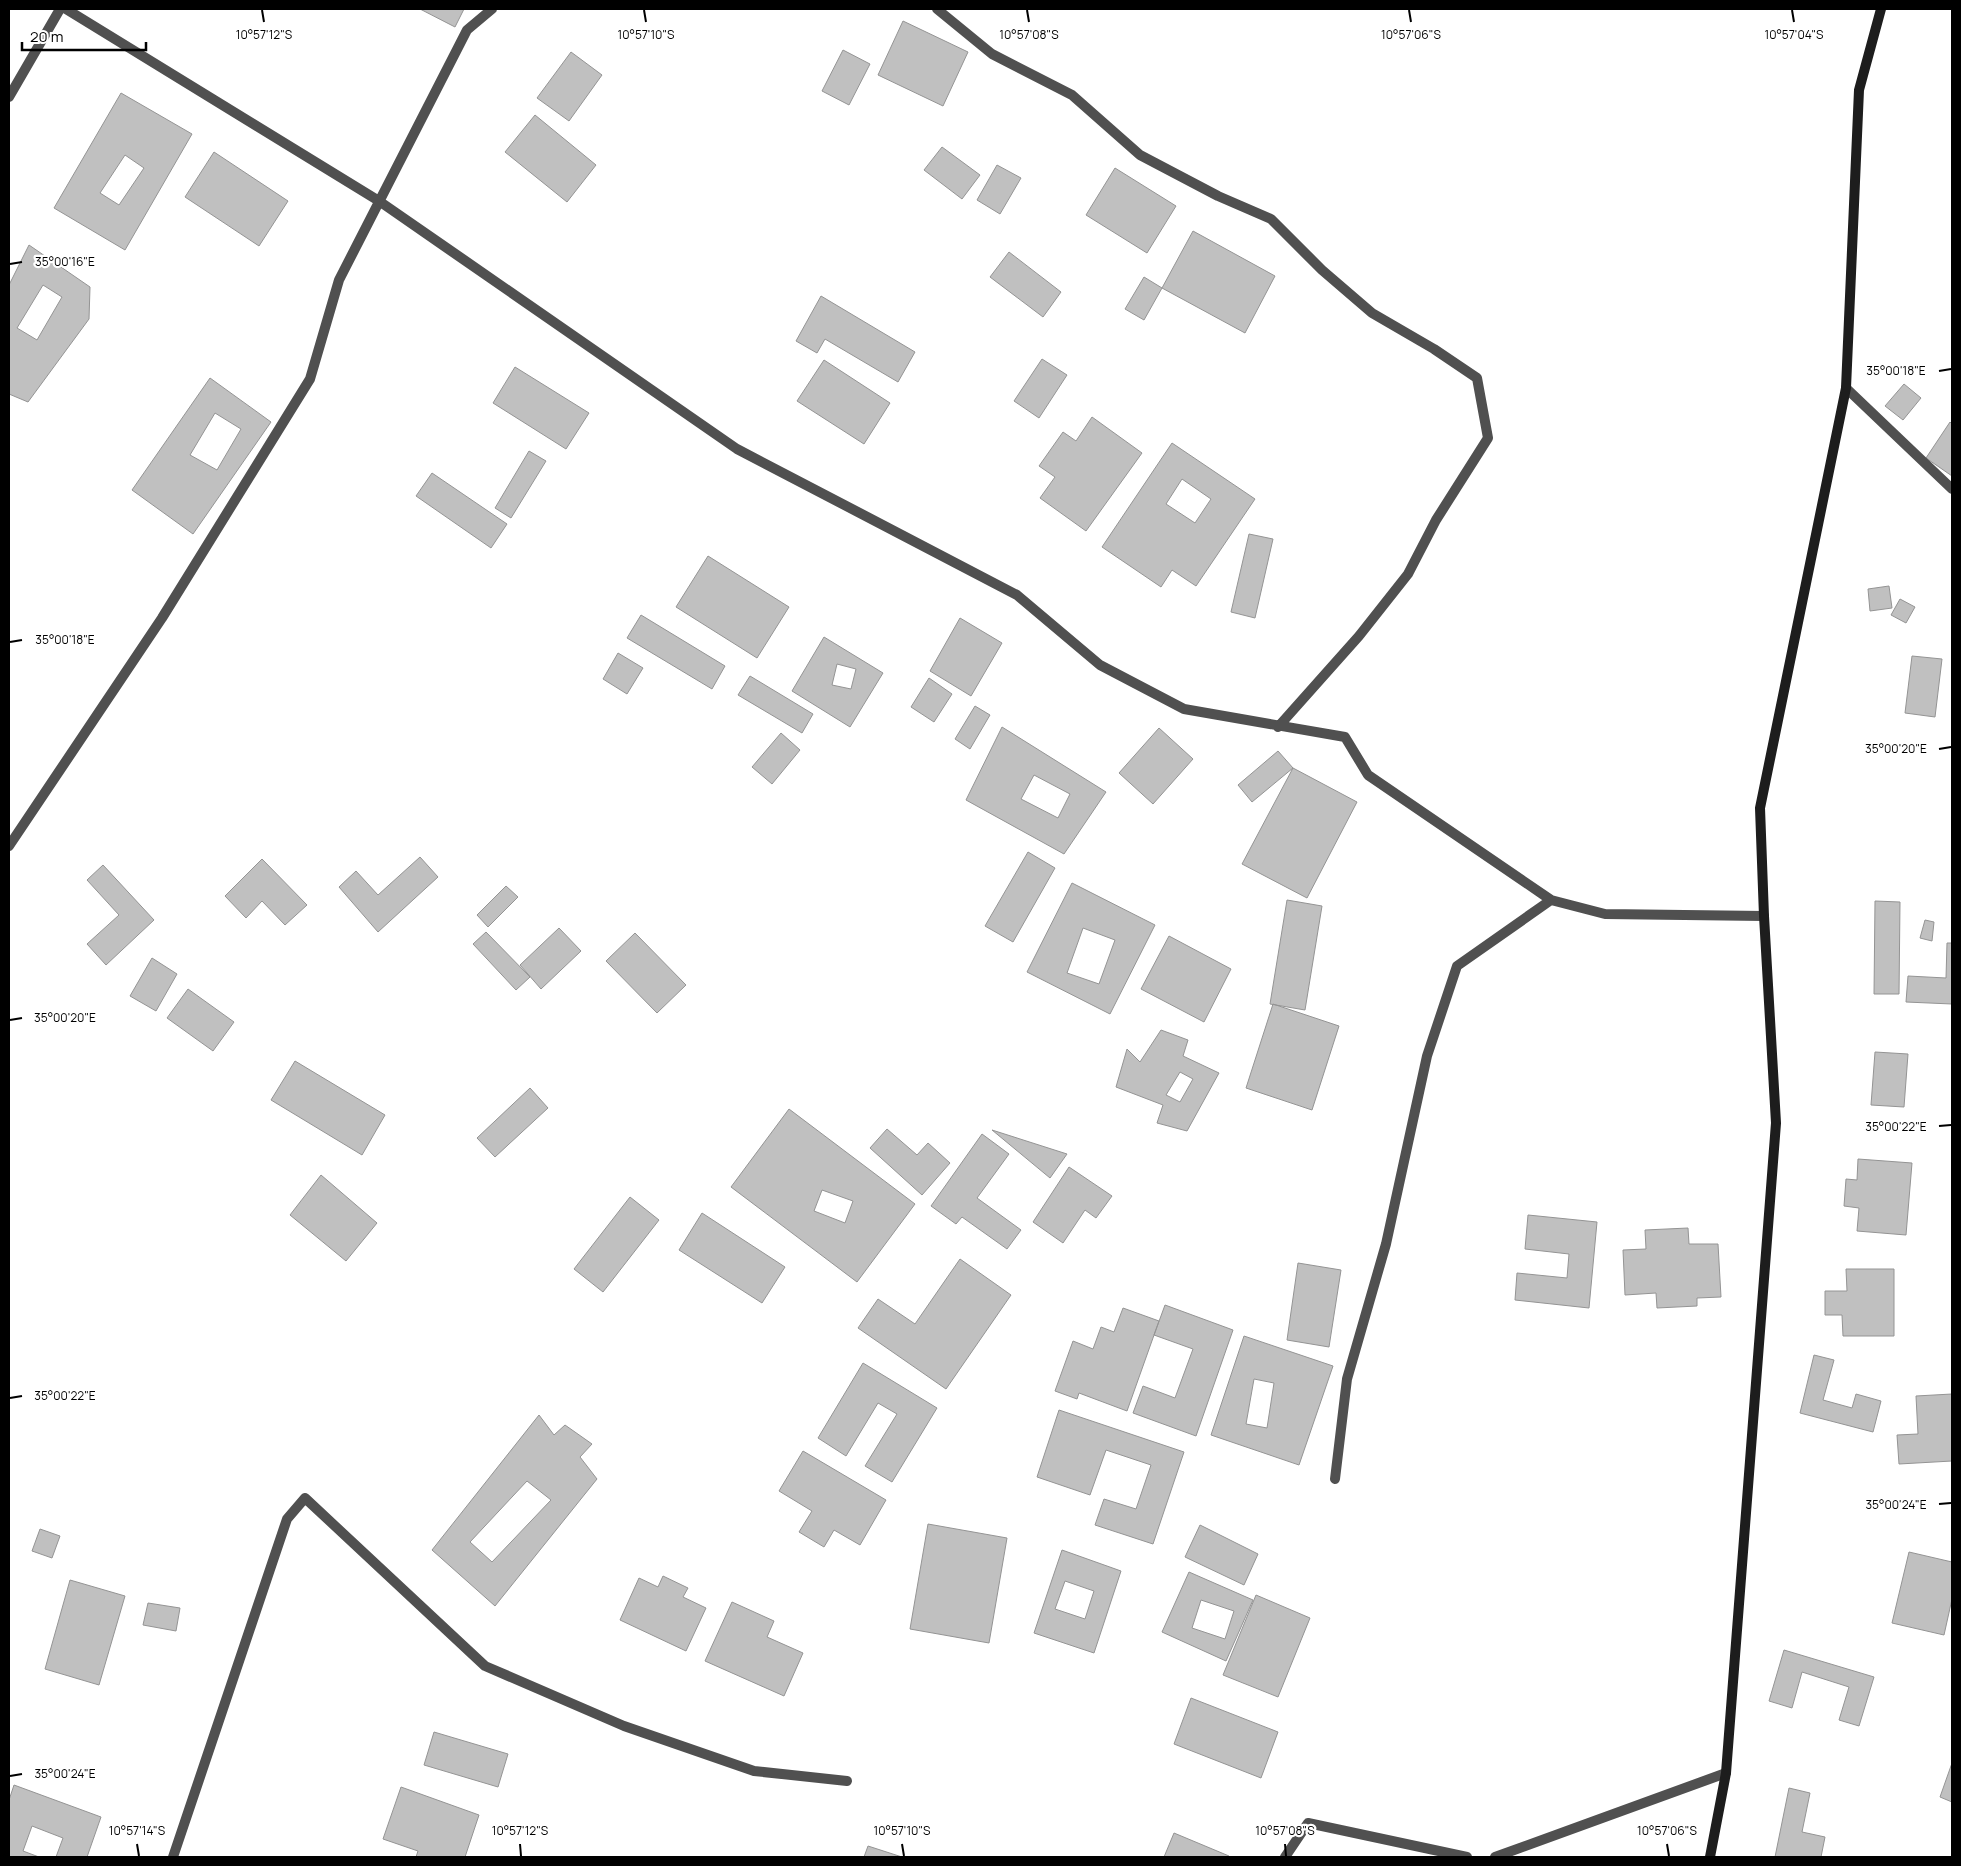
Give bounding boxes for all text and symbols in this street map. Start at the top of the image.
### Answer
scale bar [22,20,146,52]
text: 20 m [30,26,63,47]
text: 10°57'12"S [236,26,292,43]
text: 10°57'10"S [617,26,675,43]
text: 10°57'08"S [999,26,1059,43]
text: 10°57'06"S [1381,26,1441,43]
text: 10°57'04"S [1764,26,1824,43]
text: 35°00'16"E [35,253,95,270]
text: 35°00'18"E [1866,362,1926,379]
text: 35°00'18"E [35,631,95,648]
text: 35°00'20"E [1865,740,1927,757]
text: 35°00'20"E [34,1009,96,1026]
text: 35°00'22"E [1865,1118,1927,1135]
text: 35°00'22"E [34,1387,96,1404]
text: 35°00'24"E [1865,1496,1927,1513]
text: 35°00'24"E [34,1765,96,1782]
text: 10°57'14"S [109,1822,165,1839]
text: 10°57'12"S [492,1822,548,1839]
text: 10°57'10"S [873,1822,931,1839]
text: 10°57'08"S [1255,1822,1315,1839]
text: 10°57'06"S [1637,1822,1697,1839]

